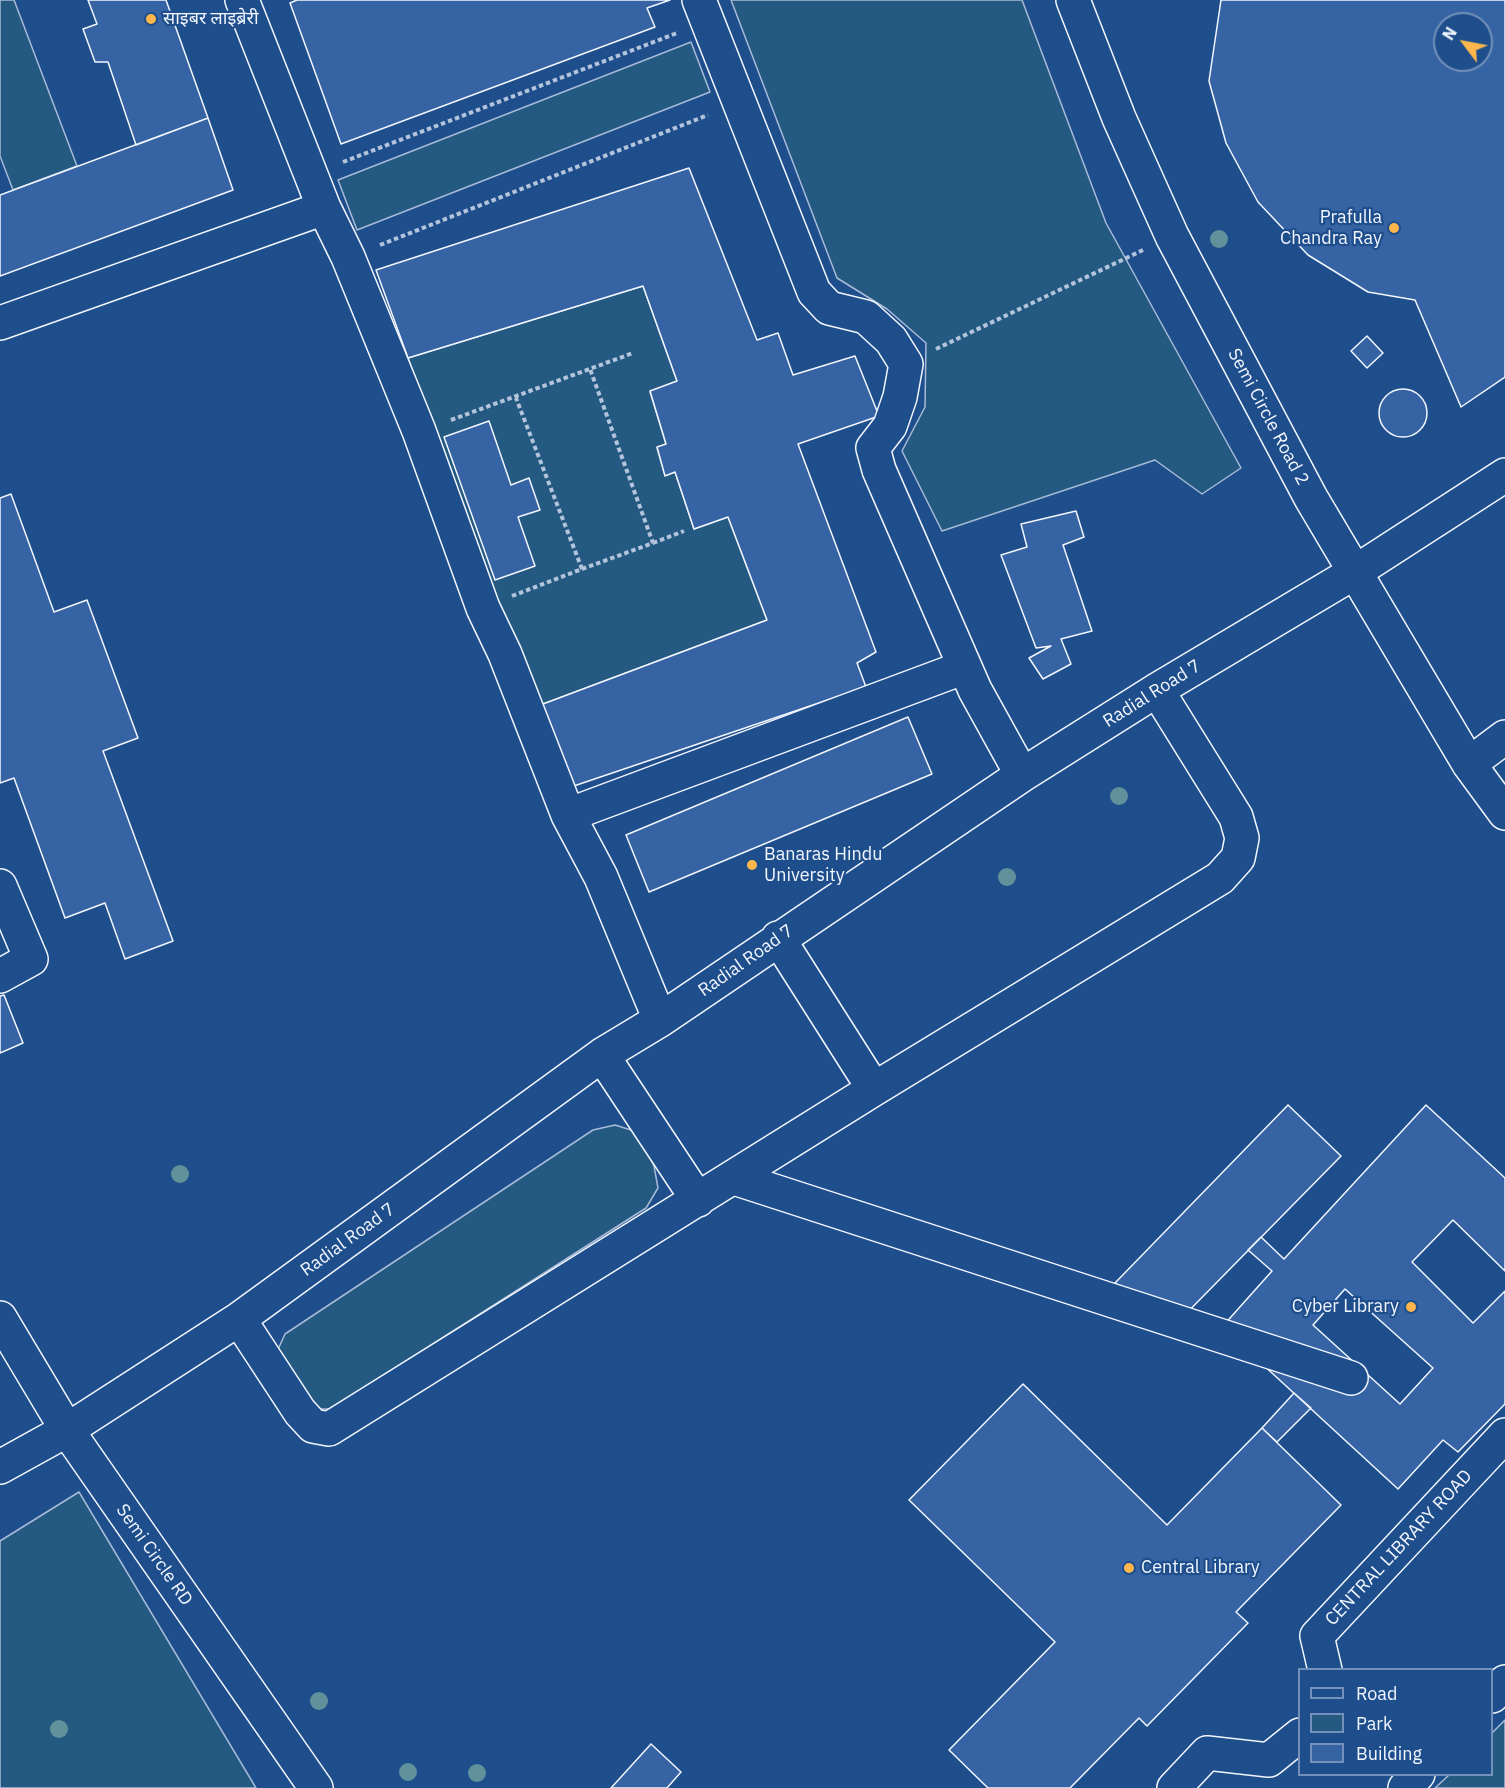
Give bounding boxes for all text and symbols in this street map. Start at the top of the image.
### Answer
place label: साइबर लाइब्रेरी [163,8,259,30]
marker: साइबर लाइब्रेरी [144,12,158,26]
north arrow [1433,12,1493,72]
text: N [1438,23,1461,44]
place label: Prafulla Chandra Ray [1280,207,1382,250]
marker: Prafulla Chandra Ray [1387,221,1401,235]
street label: Semi Circle Road 2 [1223,345,1313,489]
street label: Radial Road 7 [1099,655,1205,733]
place label: Banaras Hindu University [764,844,882,886]
marker: Banaras Hindu University [745,858,759,872]
street label: Radial Road 7 [694,920,798,1002]
street label: Radial Road 7 [297,1199,399,1281]
place label: Cyber Library [1292,1296,1399,1318]
marker: Cyber Library [1404,1300,1418,1314]
street label: CENTRAL LIBRARY ROAD [1321,1466,1477,1630]
street label: Semi Circle RD [111,1500,197,1610]
place label: Central Library [1141,1557,1260,1579]
marker: Central Library [1122,1561,1136,1575]
legend [1298,1668,1493,1776]
text: Road [1356,1682,1397,1705]
text: Park [1356,1712,1392,1735]
text: Building [1356,1742,1422,1765]

